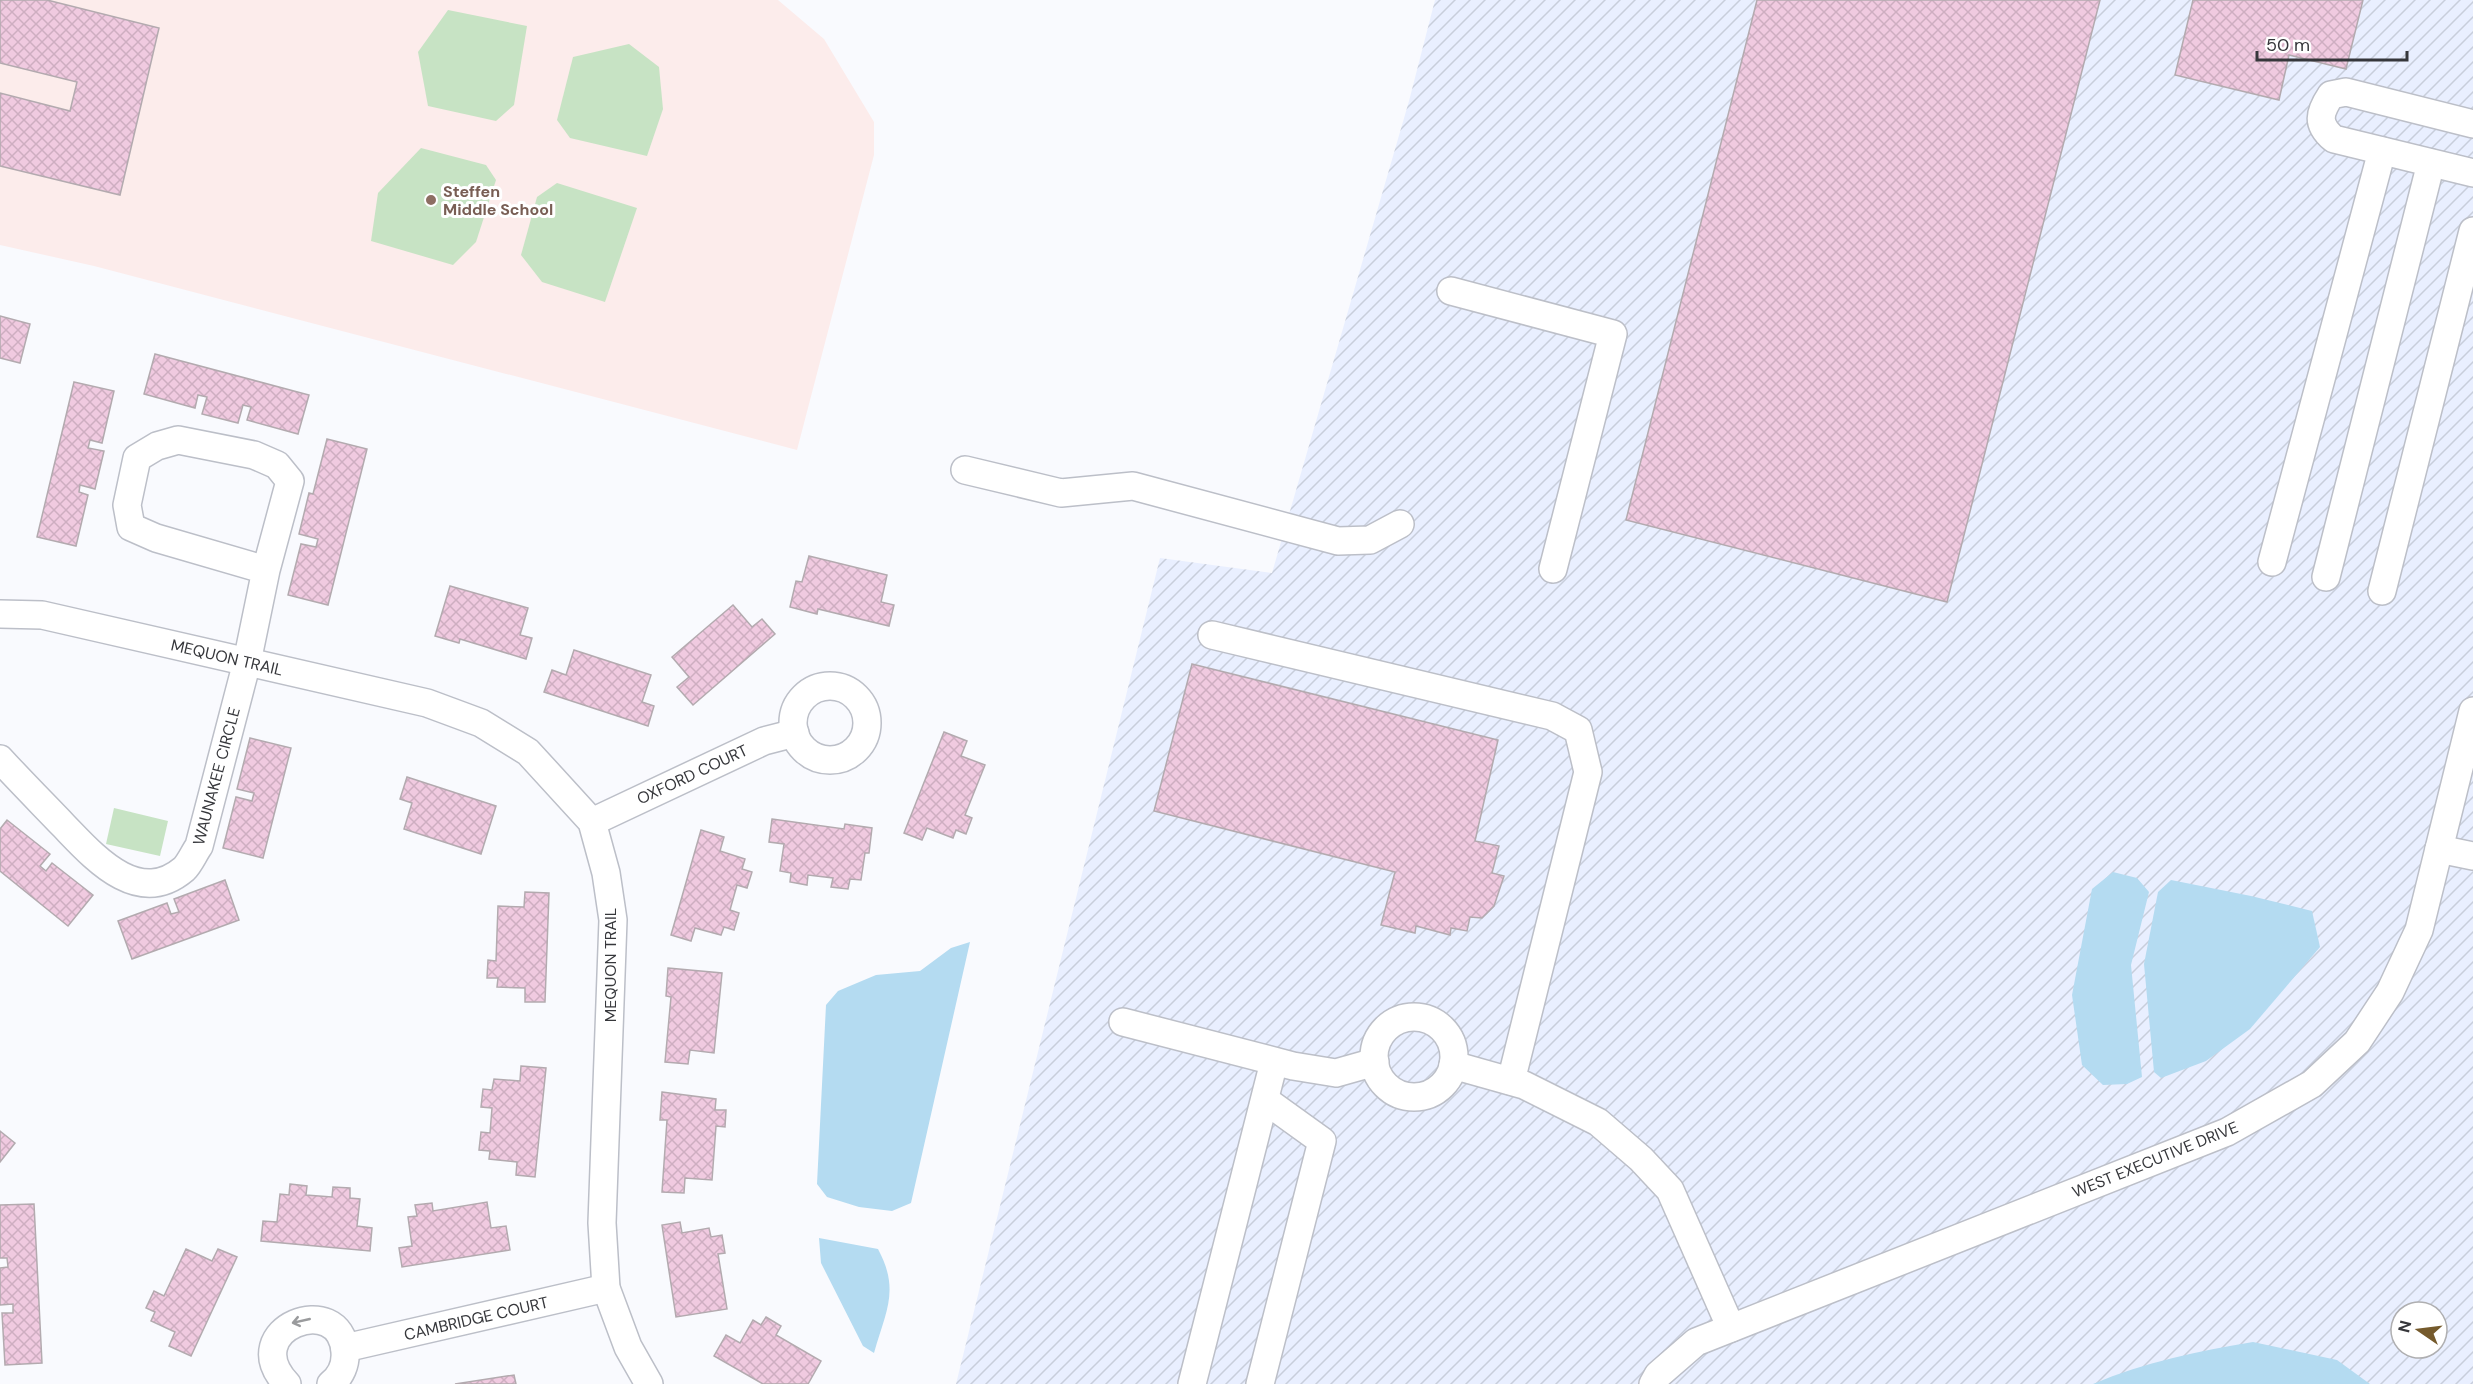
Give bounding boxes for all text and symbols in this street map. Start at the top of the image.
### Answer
scale bar [2257,24,2407,62]
text: 50 m [2266,33,2310,57]
place label: Steffen Middle School [443,181,553,220]
marker: Steffen Middle School [424,193,438,207]
street label: MEQUON TRAIL [169,634,285,681]
street label: WAUNAKEE CIRCLE [188,705,245,847]
street label: OXFORD COURT [633,740,751,809]
street label: MEQUON TRAIL [600,908,621,1022]
street label: WEST EXECUTIVE DRIVE [2069,1117,2241,1202]
street label: CAMBRIDGE COURT [402,1292,550,1345]
north arrow [2389,1300,2449,1360]
one-way arrow [292,1316,311,1328]
text: N [2393,1318,2417,1335]

